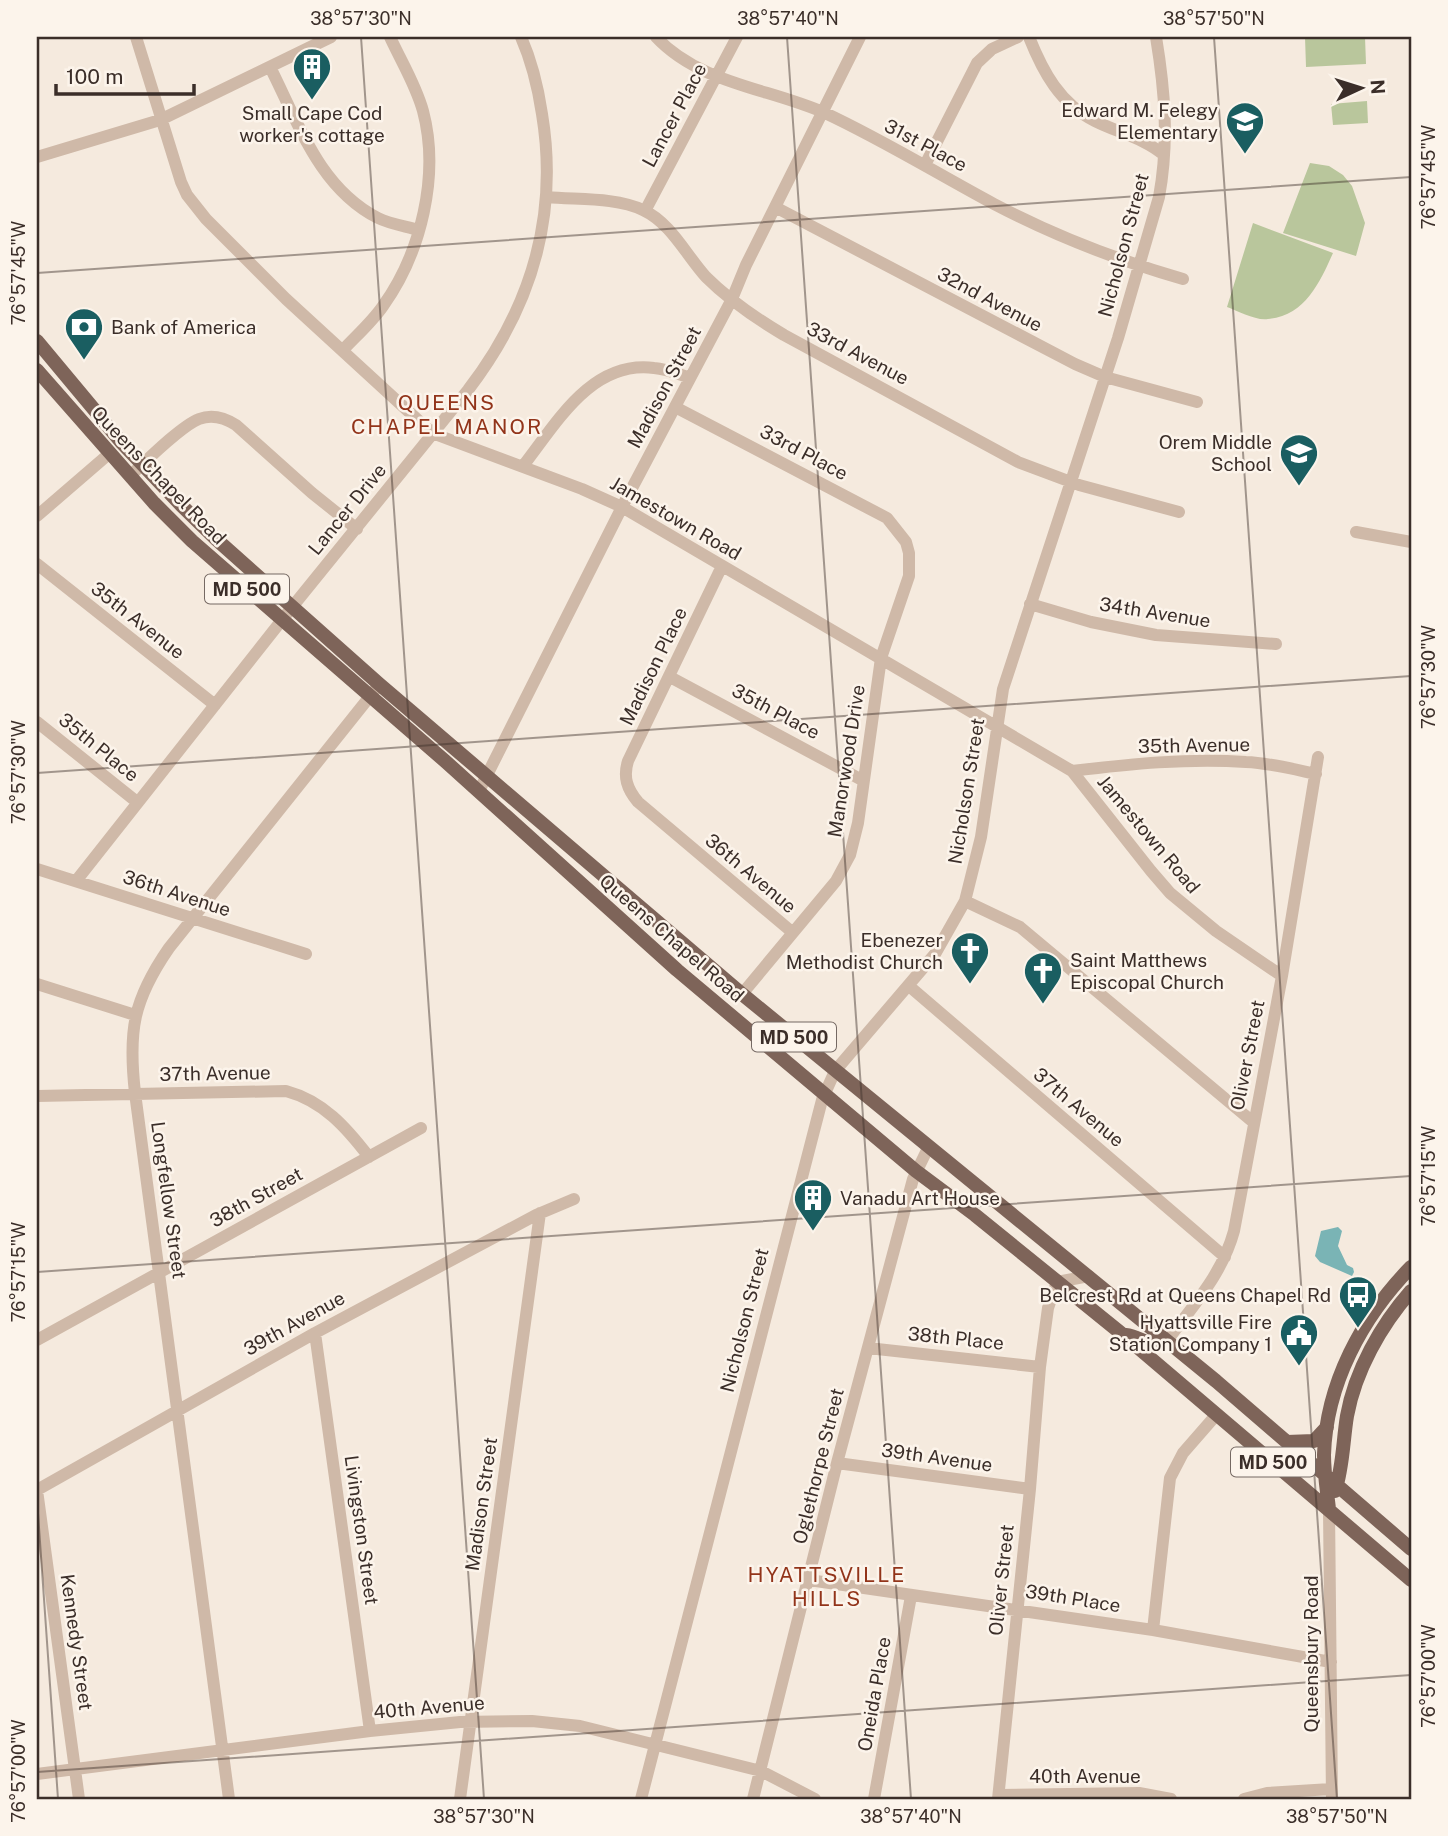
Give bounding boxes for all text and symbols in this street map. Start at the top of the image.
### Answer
text: 38°57'30"N [310,8,412,29]
text: 38°57'40"N [737,8,839,29]
text: 38°57'50"N [1163,8,1265,29]
building icon: Small Cape Cod worker's cottage [291,46,333,101]
scale bar [56,52,194,96]
north arrow [1326,52,1396,122]
street label: Lancer Place [637,59,711,171]
text: 100 m [66,64,123,89]
text: N [1366,79,1389,95]
place label: Edward M. Felegy Elementary [1061,99,1218,143]
school or university icon: Edward M. Felegy Elementary [1224,100,1266,155]
place label: Small Cape Cod worker's cottage [239,102,385,146]
street label: 31st Place [881,114,971,176]
text: 76°57'45"W [1418,125,1439,229]
street label: Nicholson Street [1093,171,1153,319]
text: 76°57'45"W [8,221,29,325]
street label: 32nd Avenue [934,262,1046,336]
bank icon: Bank of America [63,306,105,361]
place label: Bank of America [111,316,256,338]
street label: 33rd Avenue [803,317,913,389]
street label: Madison Street [623,322,705,452]
district label: QUEENS CHAPEL MANOR [351,390,543,439]
street label: Queens Chapel Road [87,401,231,549]
street label: 33rd Place [756,420,852,484]
place label: Orem Middle School [1159,431,1272,475]
school or university icon: Orem Middle School [1278,432,1320,487]
street label: Lancer Drive [304,459,390,559]
street label: Jamestown Road [607,472,745,564]
road number: MD 500 [205,574,289,604]
street label: 35th Avenue [87,577,189,663]
street label: 34th Avenue [1098,592,1212,632]
street label: Madison Place [615,603,691,729]
text: 76°57'30"W [1418,625,1439,729]
street label: 35th Place [728,679,824,743]
street label: Manorwood Drive [823,683,869,839]
street label: 35th Place [55,708,143,786]
street label: Nicholson Street [944,716,988,866]
text: 76°57'30"W [8,720,29,824]
street label: 35th Avenue [1138,733,1250,757]
street label: Jamestown Road [1093,770,1205,898]
street label: 36th Avenue [701,829,801,917]
street label: 36th Avenue [120,865,234,921]
street label: Queens Chapel Road [595,869,749,1007]
place label: Ebenezer Methodist Church [786,929,943,973]
church icon: Ebenezer Methodist Church [949,930,991,985]
place label: Saint Matthews Episcopal Church [1070,949,1224,993]
church icon: Saint Matthews Episcopal Church [1022,950,1064,1005]
street label: Oliver Street [1226,998,1268,1112]
road number: MD 500 [752,1022,836,1052]
street label: 37th Avenue [159,1061,271,1085]
street label: 37th Avenue [1029,1063,1129,1151]
street label: Longfellow Street [147,1120,191,1280]
text: 76°57'15"W [1418,1126,1439,1226]
street label: 38th Street [206,1163,306,1231]
building icon: Vanadu Art House [792,1177,834,1232]
place label: Vanadu Art House [840,1187,1000,1209]
text: 76°57'15"W [8,1222,29,1322]
street label: Nicholson Street [715,1246,773,1394]
bus stop icon: Belcrest Rd at Queens Chapel Rd [1337,1274,1379,1329]
place label: Belcrest Rd at Queens Chapel Rd [1039,1284,1331,1306]
street label: 39th Avenue [240,1286,348,1360]
place label: Hyattsville Fire Station Company 1 [1109,1311,1272,1355]
public building icon: Hyattsville Fire Station Company 1 [1278,1312,1320,1367]
street label: 38th Place [907,1322,1005,1354]
street label: Oglethorpe Street [788,1386,848,1546]
street label: Madison Street [461,1436,501,1572]
street label: 39th Avenue [880,1438,994,1476]
road number: MD 500 [1231,1448,1315,1476]
street label: Livingston Street [341,1454,383,1606]
street label: Oliver Street [984,1523,1018,1637]
district label: HYATTSVILLE HILLS [748,1562,906,1611]
street label: Kennedy Street [57,1572,97,1712]
street label: Queensbury Road [1300,1575,1322,1733]
street label: 39th Place [1024,1580,1122,1616]
text: 76°57'00"W [1418,1624,1439,1728]
street label: Oneida Place [853,1635,895,1753]
street label: 40th Avenue [372,1691,486,1723]
text: 76°57'00"W [8,1719,29,1823]
street label: 40th Avenue [1029,1765,1141,1787]
text: 38°57'30"N [433,1806,535,1827]
text: 38°57'40"N [860,1806,962,1827]
text: 38°57'50"N [1286,1806,1388,1827]

